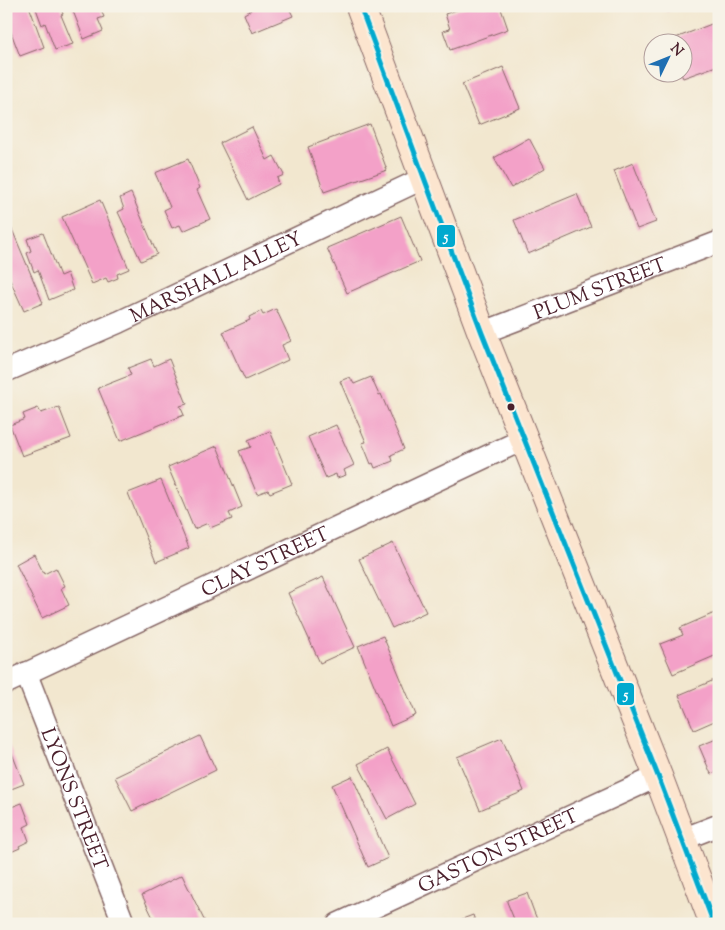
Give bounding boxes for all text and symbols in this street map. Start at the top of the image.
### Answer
north arrow [642,32,692,82]
text: N [665,40,687,61]
line badge: 5 [436,224,456,248]
street label: MARSHALL ALLEY [126,225,308,332]
text: 5 [443,228,449,248]
street label: PLUM STREET [530,251,671,329]
unlabelled marker [506,402,516,412]
street label: CLAY STREET [197,521,335,606]
line badge: 5 [616,682,635,706]
text: 5 [623,686,629,706]
street label: LYONS STREET [32,724,114,875]
street label: GASTON STREET [414,803,584,902]

